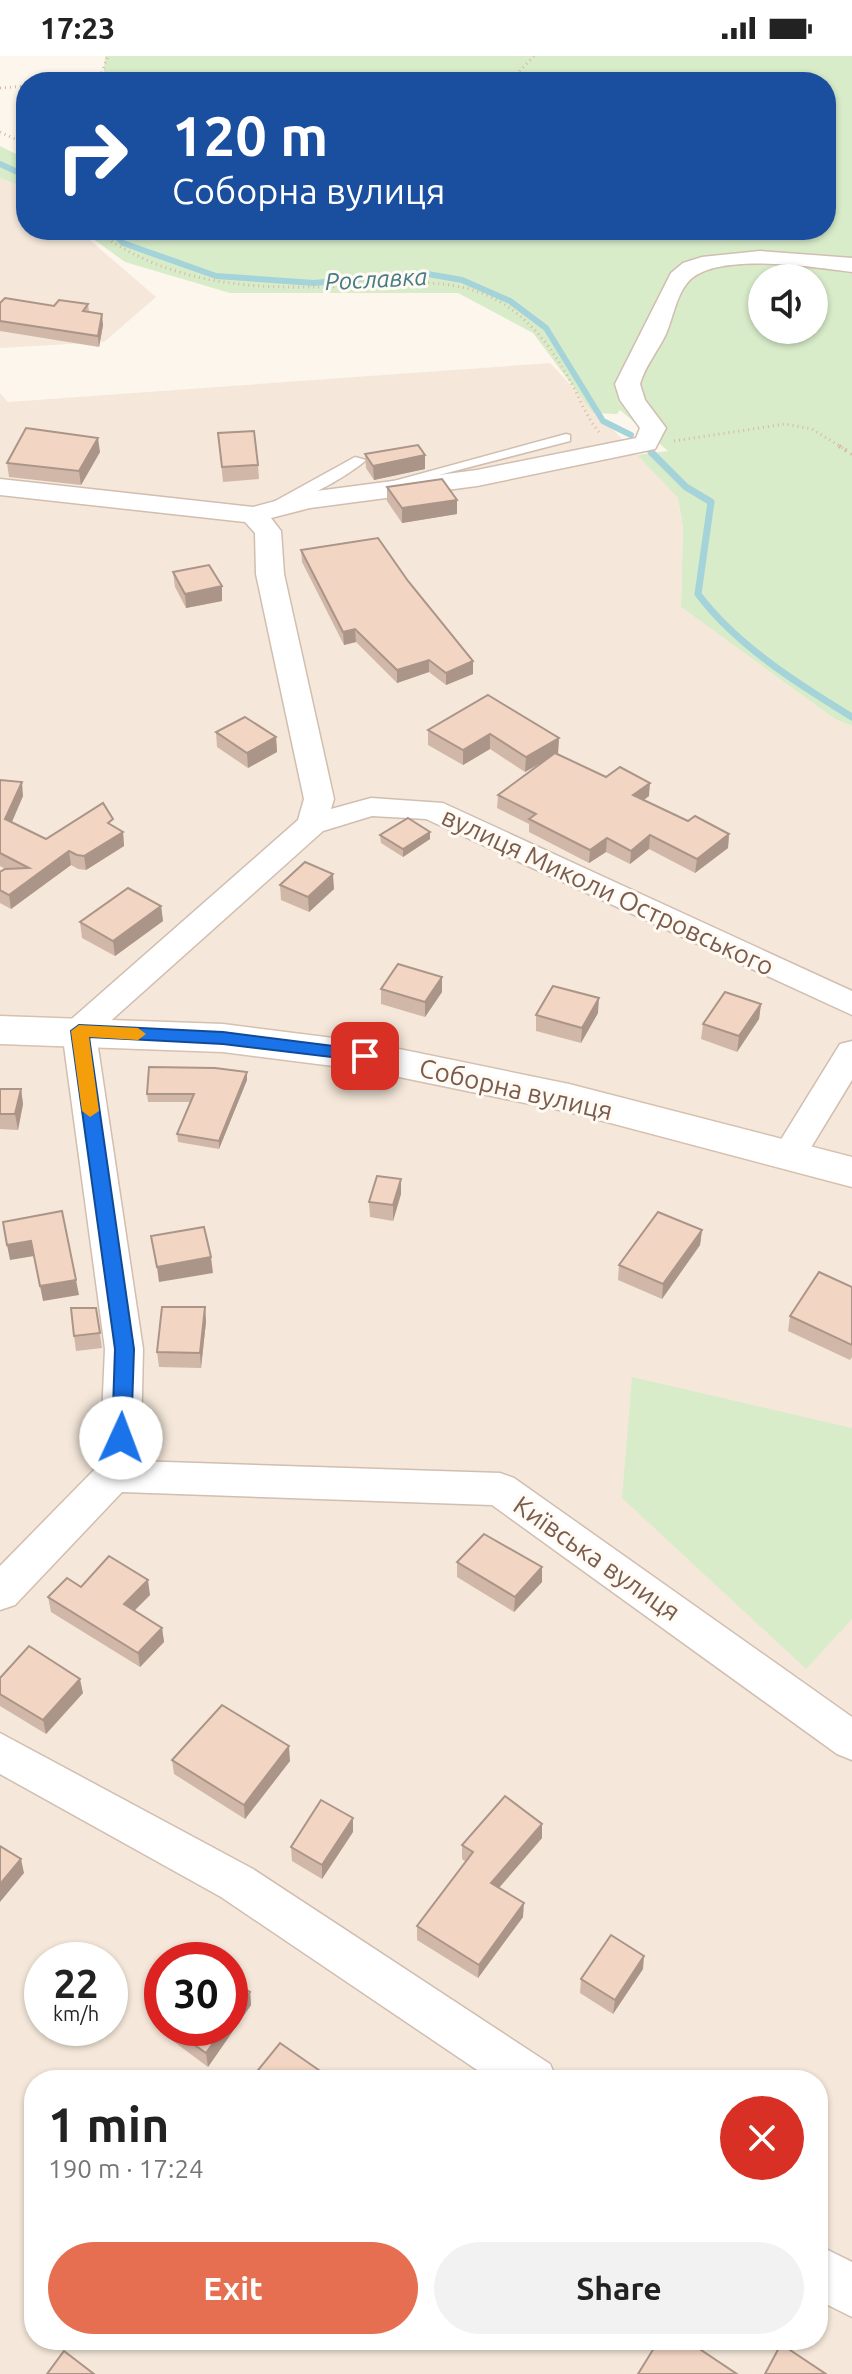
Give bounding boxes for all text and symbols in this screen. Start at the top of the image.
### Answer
text: 17:23 [40,11,115,45]
icon: right [40,104,144,208]
text: 120 m [172,104,328,167]
text: Соборна вулиця [172,170,445,211]
water label: Рославка [324,263,428,295]
map controls [748,264,828,344]
button: sound [748,264,828,344]
street label: вулиця Миколи Островського [437,801,779,981]
pin [331,1022,399,1090]
icon: arrive [343,1034,387,1078]
street label: Соборна вулиця [417,1053,615,1125]
position arrow [79,1396,163,1480]
street label: Київська вулиця [508,1490,686,1626]
speed limit sign: 30 [144,1942,248,2046]
text: 22 [53,1961,99,2006]
text: km/h [53,2002,99,2025]
button: close [720,2096,804,2180]
text: 1 min [48,2097,169,2151]
text: 190 m · 17:24 [48,2154,204,2183]
button: Exit [48,2242,418,2334]
button: Share [434,2242,804,2334]

